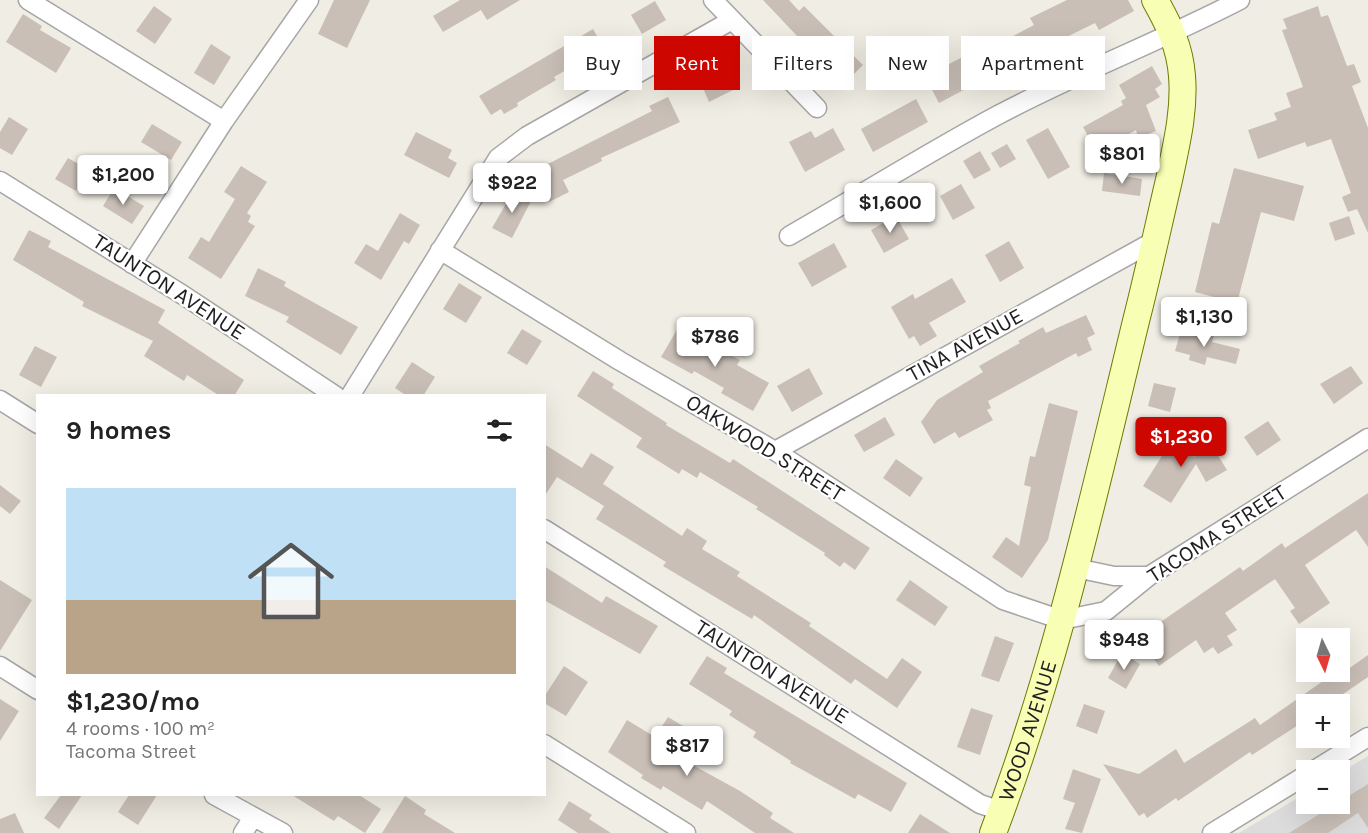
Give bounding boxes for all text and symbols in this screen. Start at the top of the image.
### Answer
chip: Buy [564,36,642,90]
chip: Rent [654,36,740,90]
chip: Filters [752,36,854,90]
chip: New [866,36,949,90]
chip: Apartment [961,36,1105,90]
pin: $801 [1086,134,1158,185]
text: $801 [1099,142,1145,165]
pin: $1,200 [74,155,172,206]
text: $1,200 [91,163,155,186]
pin: $922 [476,163,548,214]
text: $922 [487,171,537,194]
pin: $1,600 [841,183,939,234]
text: $1,600 [858,191,922,214]
street label: TAUNTON AVENUE [88,228,250,346]
pin: $1,130 [1155,297,1253,348]
street label: TINA AVENUE [902,302,1028,388]
text: $1,130 [1175,305,1233,328]
pin: $786 [679,317,751,368]
text: $786 [691,325,739,348]
street label: OAKWOOD STREET [681,389,849,507]
icon: filters [483,414,516,447]
text: 9 homes [66,415,172,446]
pin: $1,230 [1132,417,1230,468]
text: $1,230 [1149,425,1213,448]
street label: TACOMA STREET [1143,479,1291,589]
icon: home [237,527,345,635]
street label: TAUNTON AVENUE [690,614,854,730]
pin: $948 [1088,620,1160,671]
text: $948 [1099,628,1149,651]
north arrow [1296,628,1350,682]
map controls [1296,628,1350,814]
street label: WOOD AVENUE [993,657,1062,805]
text: $1,230/mo [66,686,200,717]
button: + [1296,694,1350,748]
text: 4 rooms · 100 m² [66,717,215,740]
pin: $817 [651,726,723,777]
text: $817 [665,734,709,757]
text: Tacoma Street [66,740,196,763]
button: − [1296,760,1350,814]

